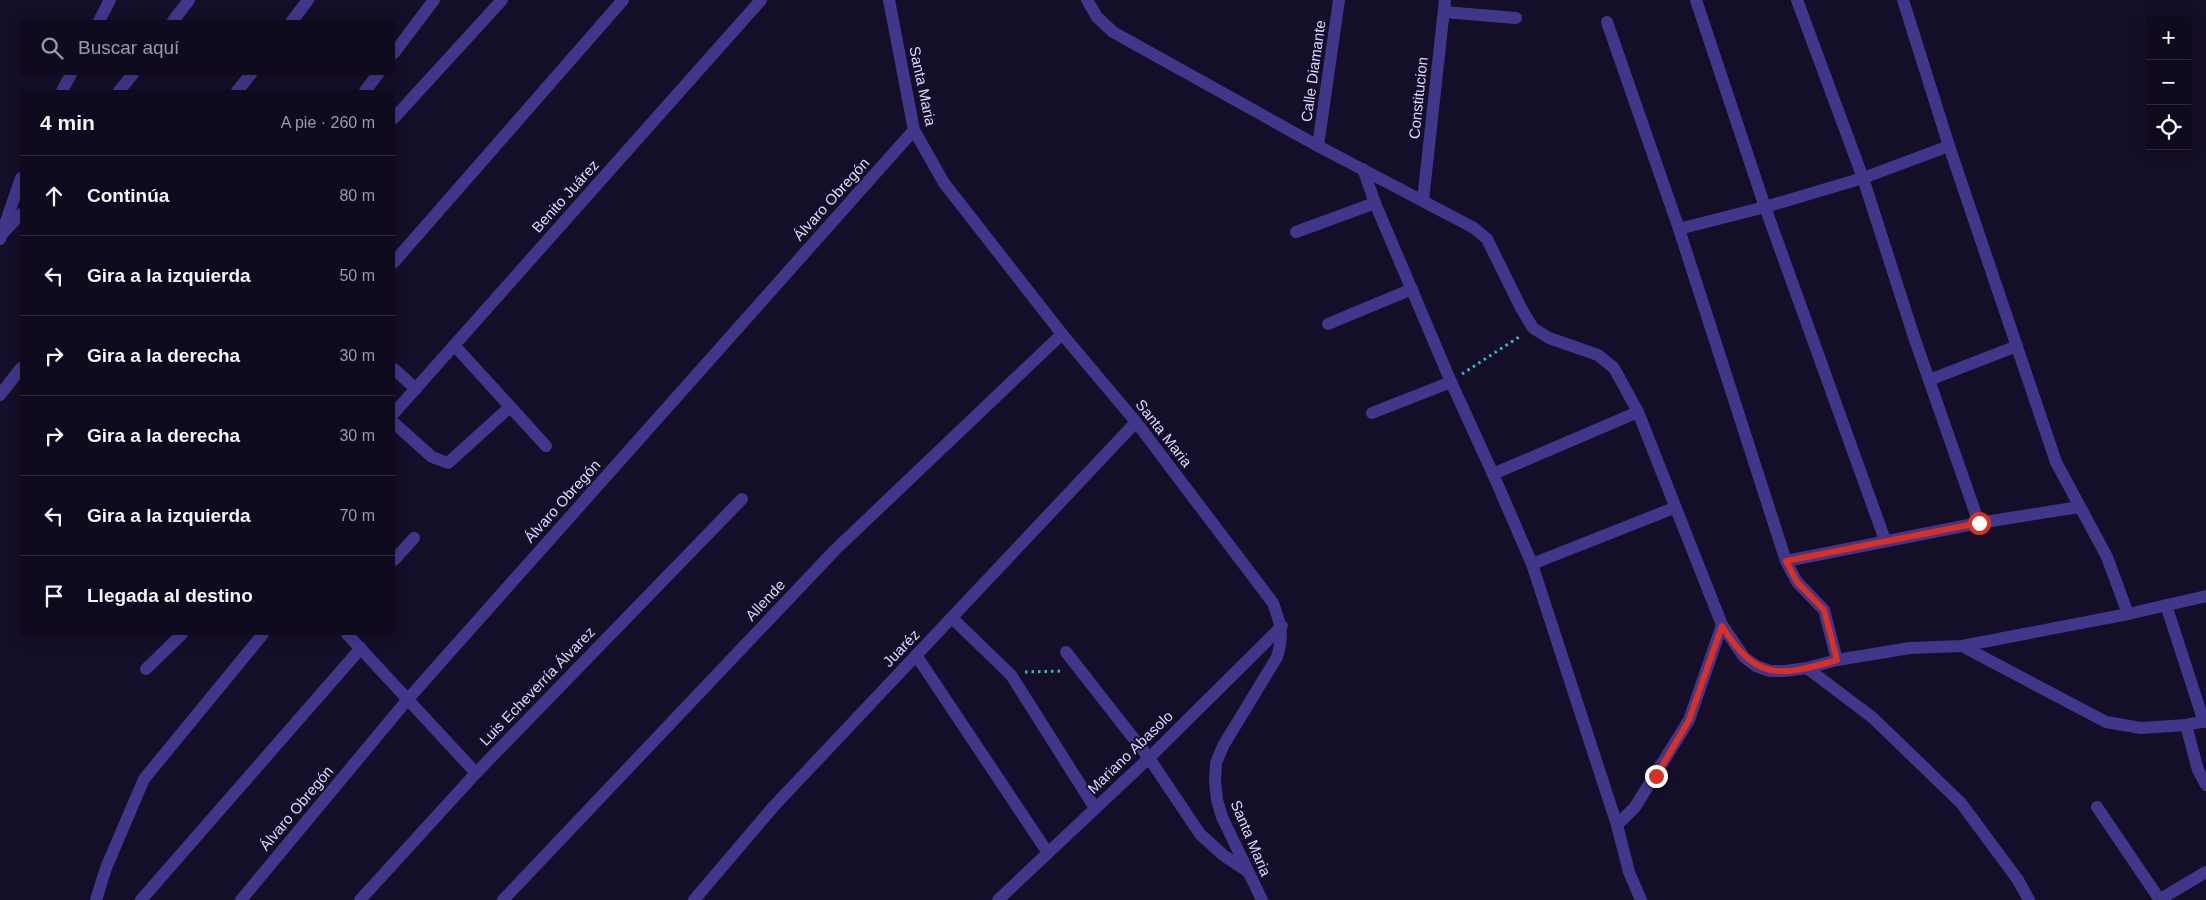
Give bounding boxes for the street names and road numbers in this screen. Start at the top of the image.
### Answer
street label: Calle Diamante [1297,19,1329,123]
street label: Santa Maria [906,45,940,128]
street label: Constitucion [1405,56,1431,140]
street label: Álvaro Obregón [790,154,872,244]
street label: Benito Juárez [528,156,602,236]
street label: Santa Maria [1132,396,1196,471]
street label: Álvaro Obregón [521,456,603,546]
street label: Allende [742,576,788,624]
street label: Luis Echeverría Álvarez [476,623,598,749]
street label: Juaréz [879,626,923,670]
street label: Mariano Abasolo [1084,707,1176,797]
street label: Álvaro Obregón [256,762,336,854]
street label: Santa Maria [1227,797,1275,879]

